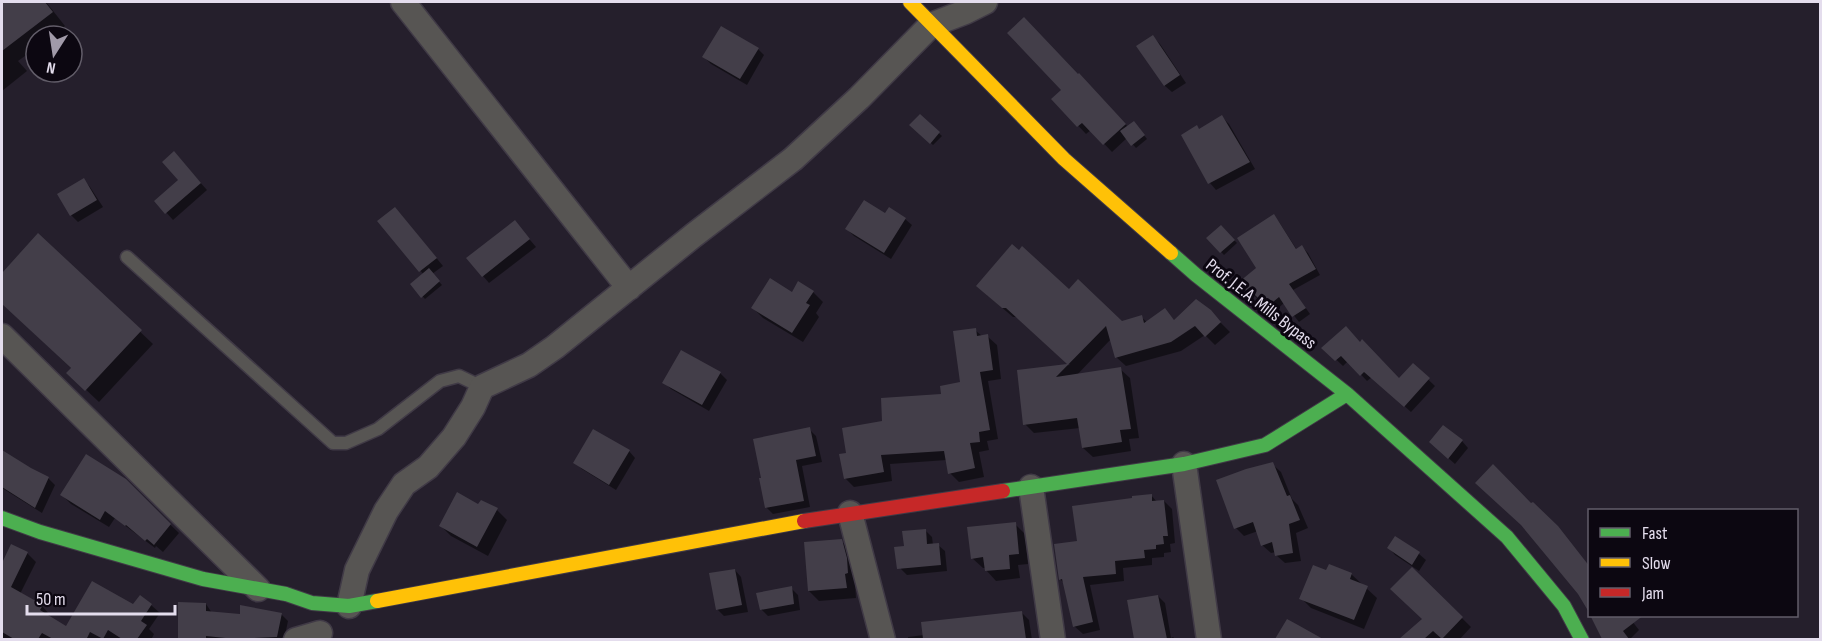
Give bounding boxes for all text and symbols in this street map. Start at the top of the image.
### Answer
north arrow [24,24,84,84]
text: N [45,57,57,77]
street label: Prof. J.E.A. Mills Bypass [1202,254,1320,354]
legend [1588,509,1798,617]
text: Fast [1642,523,1668,544]
text: Slow [1642,553,1671,574]
scale bar [27,578,176,616]
text: Jam [1641,583,1664,604]
text: 50 m [36,589,66,610]

